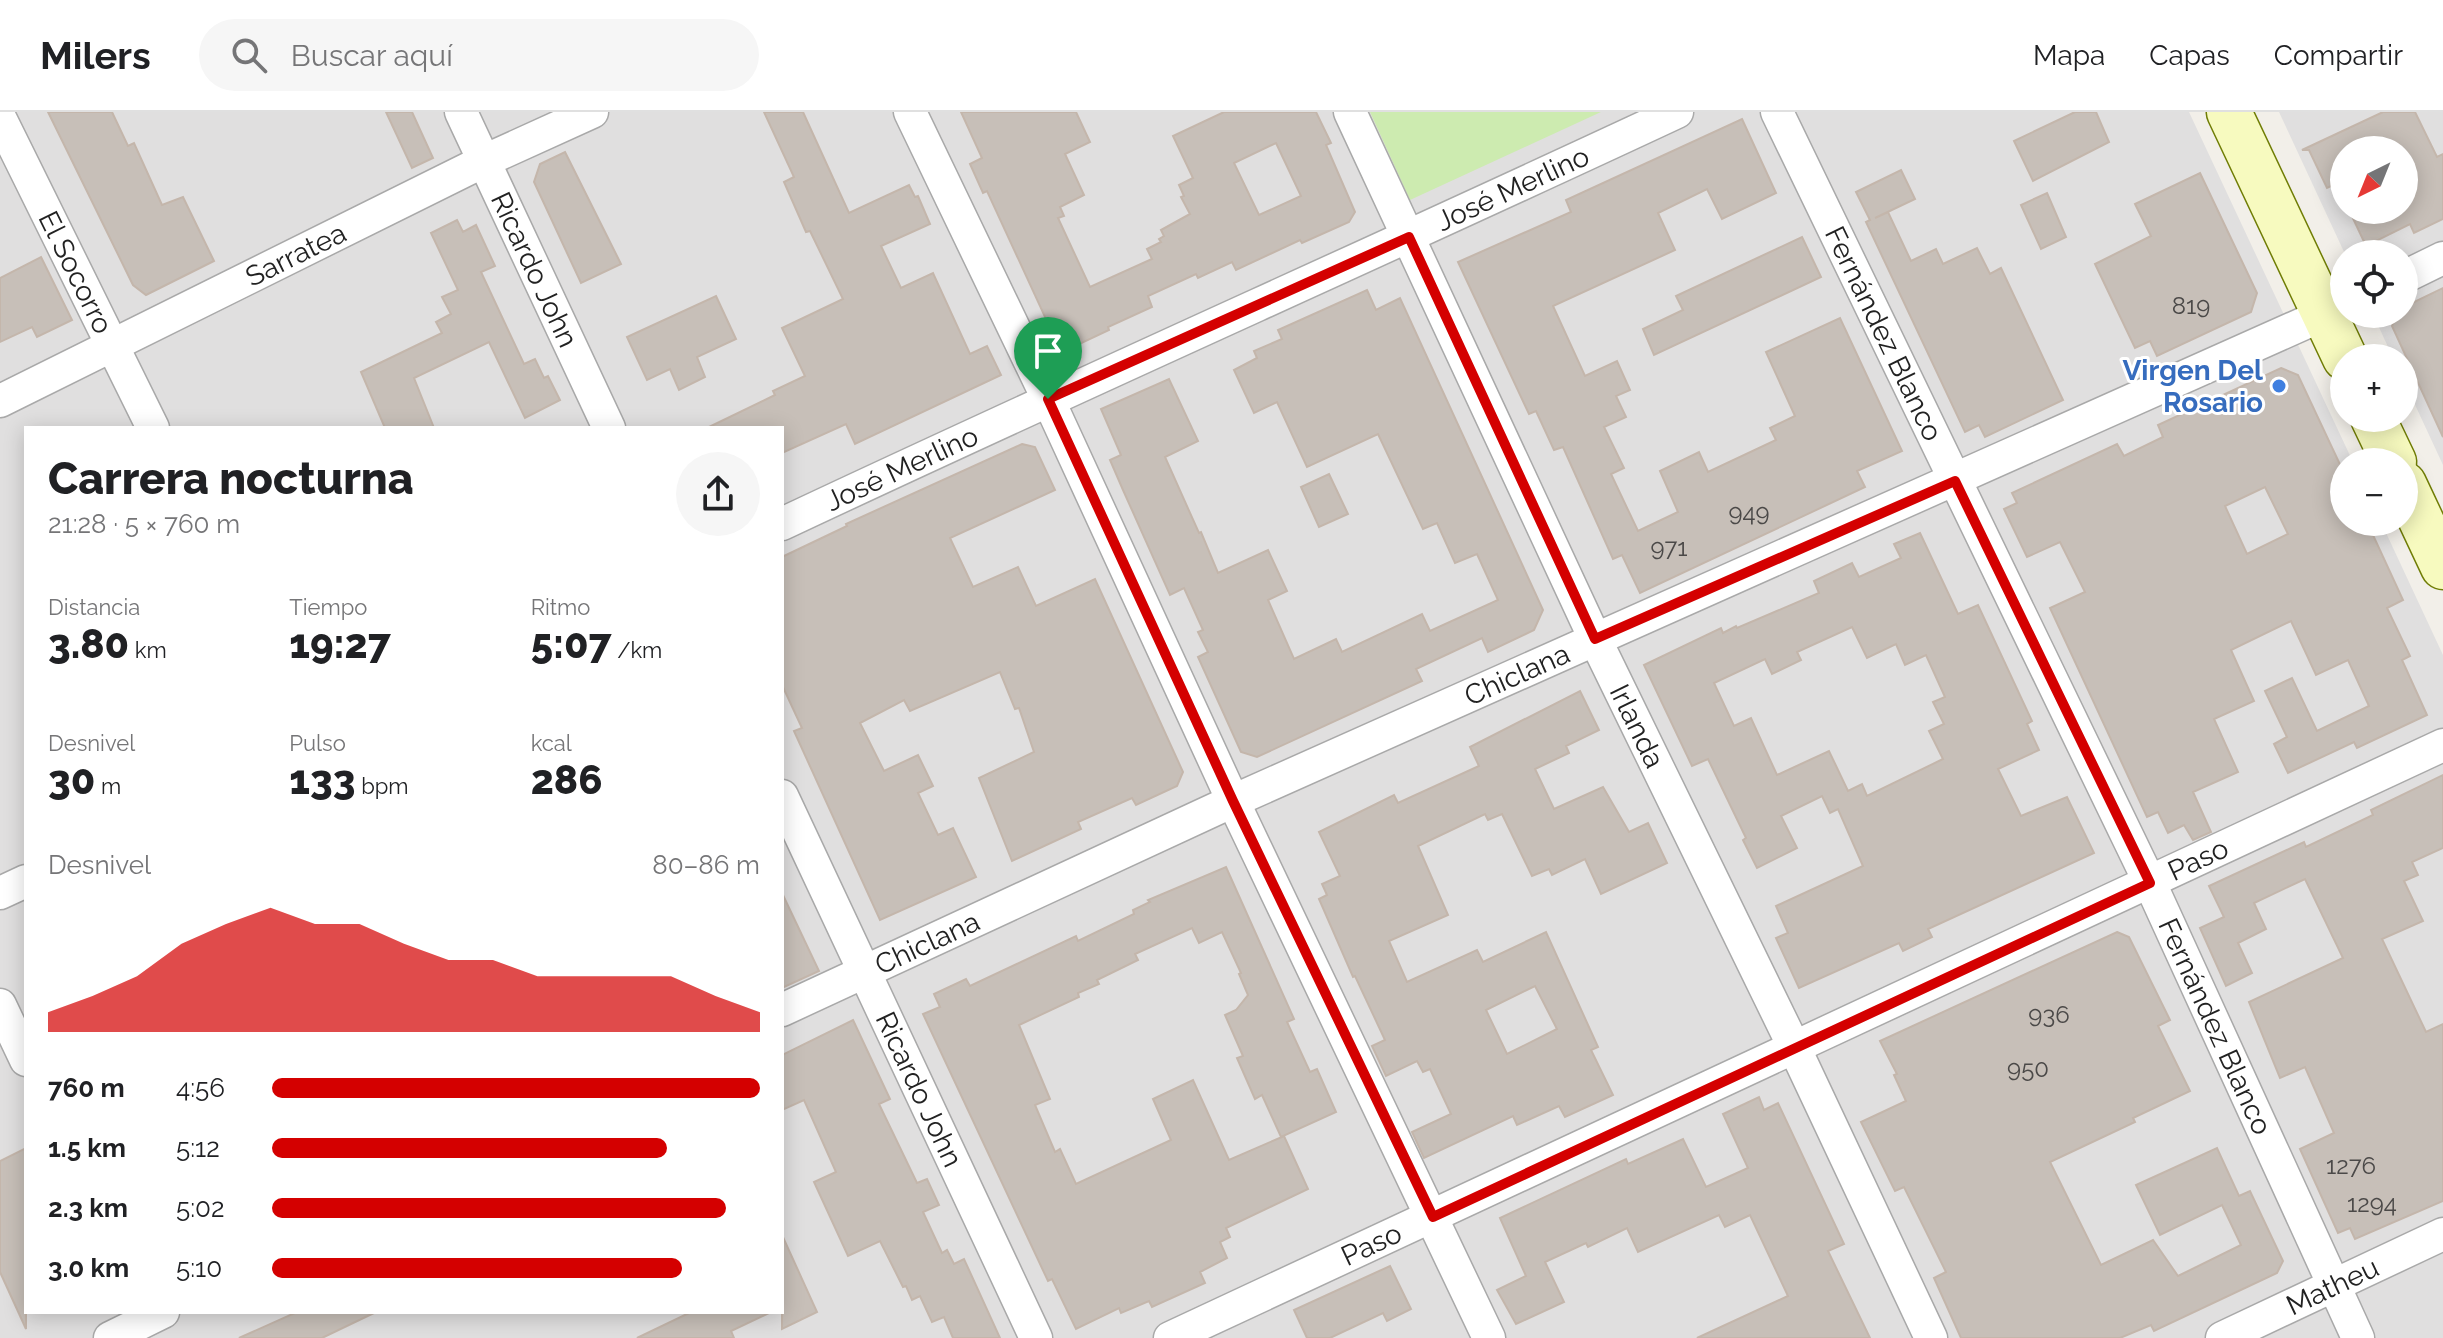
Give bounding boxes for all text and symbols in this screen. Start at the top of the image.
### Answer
search box [199,19,759,91]
text: Milers [40,33,151,78]
icon: search [227,33,271,77]
text: Buscar aquí [291,38,453,73]
text: Mapa [2033,39,2105,72]
text: Capas [2149,39,2230,72]
text: Compartir [2274,39,2403,72]
north arrow [2330,136,2418,224]
map controls [2330,136,2418,536]
street label: José Merlino [1431,139,1594,238]
street label: Ricardo John [484,187,585,353]
street label: El Socorro [32,206,120,339]
street label: Sarratea [240,216,352,294]
street label: Fernández Blanco [1818,221,1950,446]
button: locate [2330,240,2418,328]
house number: 819 [2172,291,2210,320]
pin [1014,317,1082,399]
icon: arrive [1026,329,1070,373]
button: + [2330,344,2418,432]
place label: Virgen Del Rosario [2122,354,2263,419]
marker: Virgen Del Rosario [2270,377,2288,395]
street label: José Merlino [820,419,983,518]
button: − [2330,448,2418,536]
button: share [676,452,760,536]
text: Carrera nocturna [48,453,414,504]
house number: 949 [1728,498,1770,527]
text: 21:28 · 5 × 760 m [48,509,240,539]
house number: 971 [1650,533,1688,562]
text: Distancia [48,594,140,620]
text: Tiempo [289,594,367,620]
text: Ritmo [531,594,590,620]
text: 3.80 [48,620,129,667]
text: 19:27 [289,620,391,667]
text: 5:07 [531,620,612,667]
text: km [129,637,167,663]
text: /km [612,637,662,663]
street label: Chiclana [1460,637,1575,713]
street label: Irlanda [1603,679,1671,773]
text: Desnivel [48,730,135,756]
text: Pulso [289,730,346,756]
text: kcal [531,730,572,756]
text: 30 [48,756,95,803]
text: 133 [289,756,356,803]
text: 286 [531,756,602,803]
text: m [95,773,121,799]
text: bpm [356,773,409,799]
street label: Paso [2163,831,2234,888]
text: Desnivel [48,850,151,880]
text: 80–86 m [652,850,760,880]
street label: Chiclana [870,905,985,982]
street label: Fernández Blanco [2151,913,2279,1140]
house number: 936 [2028,1000,2070,1029]
street label: Ricardo John [869,1007,969,1172]
house number: 950 [2007,1054,2049,1083]
text: 760 m [48,1073,125,1103]
text: 4:56 [176,1073,225,1103]
text: 1.5 km [48,1133,126,1163]
text: 5:12 [176,1133,220,1163]
house number: 1276 [2326,1151,2376,1180]
house number: 1294 [2347,1189,2397,1218]
text: 2.3 km [48,1193,128,1223]
text: 5:02 [176,1193,225,1223]
street label: Paso [1336,1217,1407,1273]
street label: Matheu [2281,1251,2384,1322]
text: 3.0 km [48,1253,129,1283]
text: 5:10 [176,1253,222,1283]

